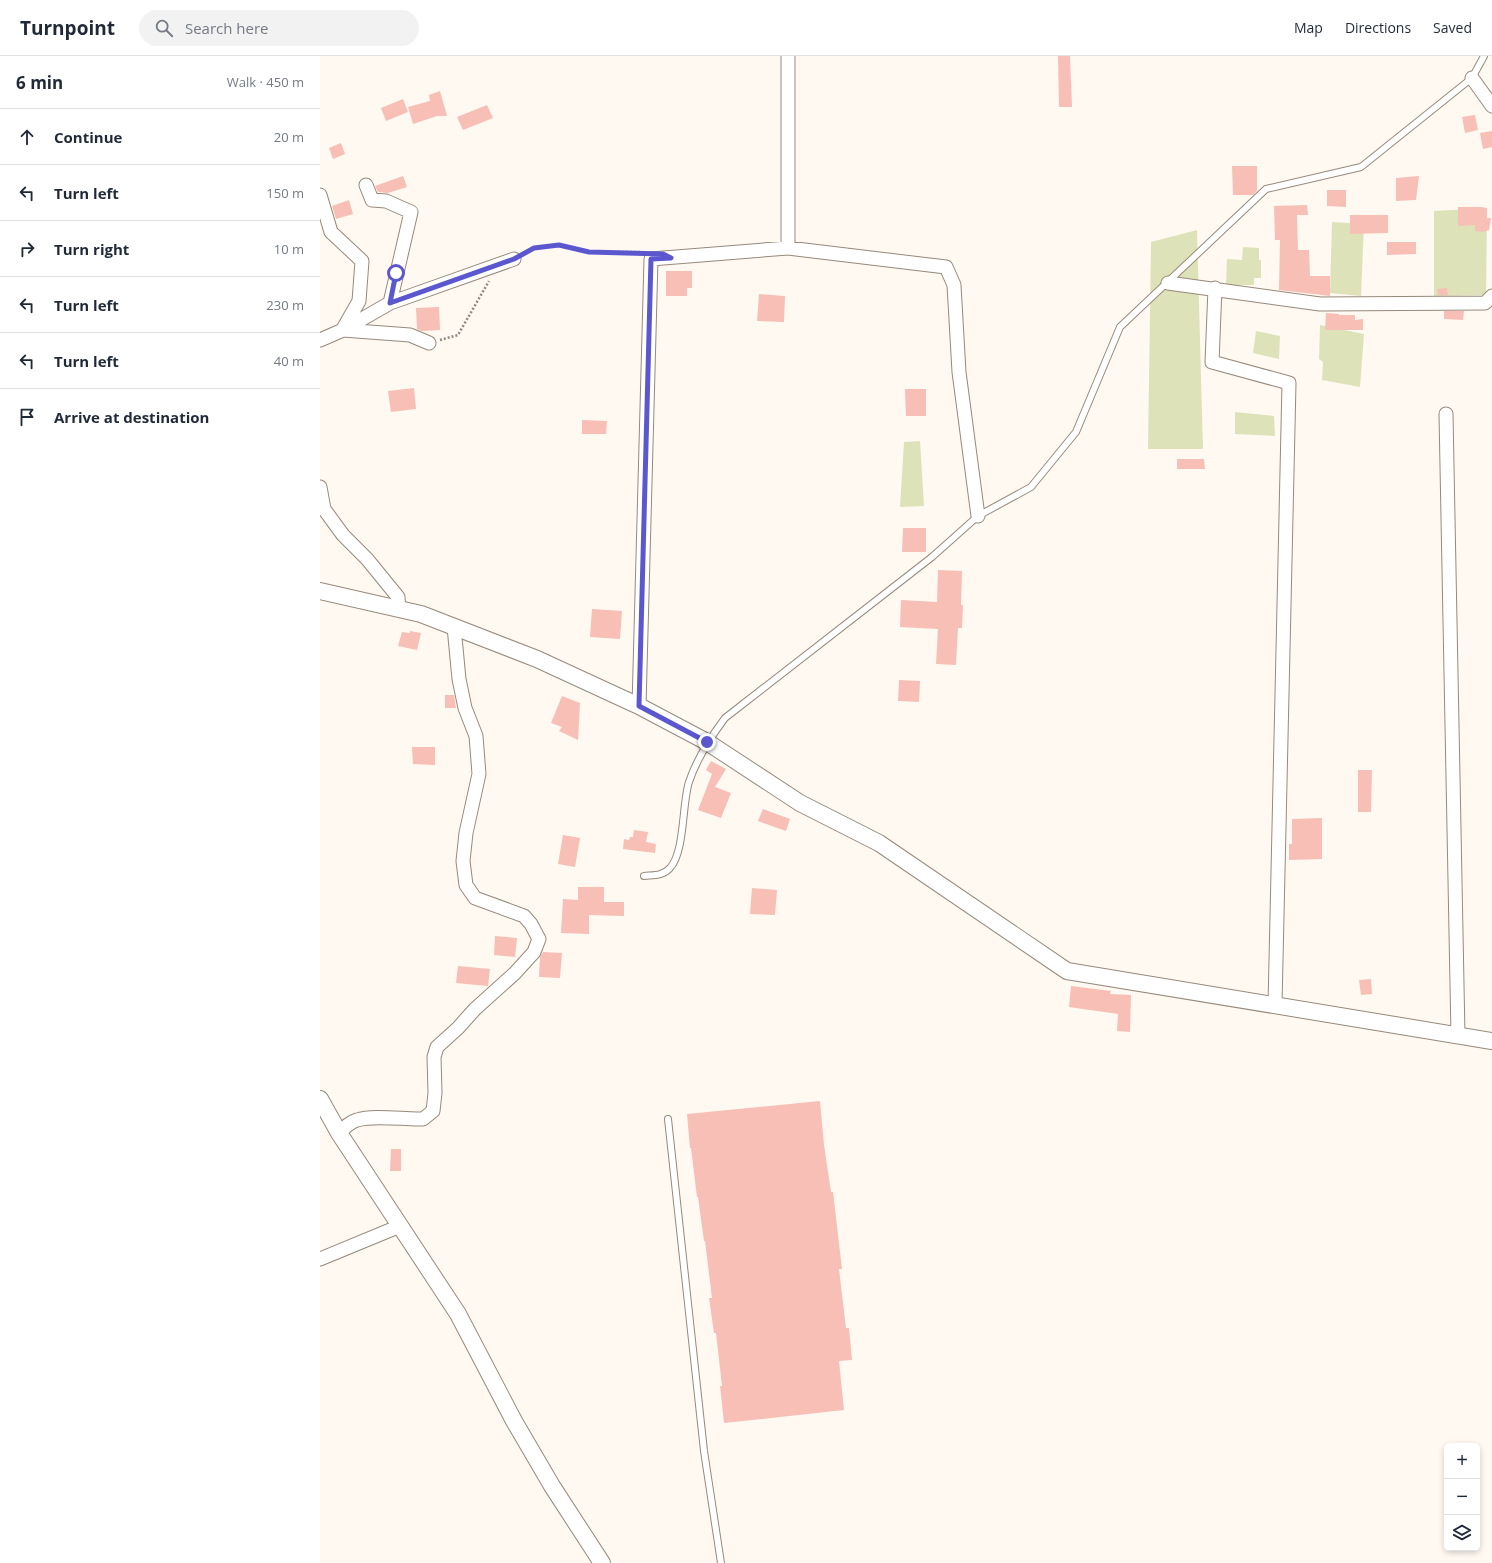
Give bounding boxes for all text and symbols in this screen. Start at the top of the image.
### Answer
search box [139,10,419,46]
text: Turnpoint [20,15,115,41]
icon: search [153,17,175,39]
text: Search here [185,18,269,38]
text: Map [1294,18,1323,37]
text: Directions [1345,18,1411,37]
text: Saved [1433,18,1472,37]
text: 6 min [16,71,63,94]
text: Walk · 450 m [227,73,304,91]
icon: ahead [16,126,38,148]
text: Continue [54,127,122,147]
text: 20 m [274,128,304,146]
icon: left [16,182,38,204]
text: Turn left [54,183,119,203]
text: 150 m [266,184,304,202]
icon: right [16,238,38,260]
text: Turn right [54,239,129,259]
text: 10 m [274,240,304,258]
route start [387,264,405,282]
icon: left [16,294,38,316]
text: Turn left [54,295,119,315]
text: 230 m [266,296,304,314]
icon: left [16,350,38,372]
text: Turn left [54,351,119,371]
text: 40 m [274,352,304,370]
icon: arrive [16,406,38,428]
text: Arrive at destination [54,407,209,427]
route end [698,733,716,751]
map controls [1444,1443,1480,1551]
button: + [1444,1443,1480,1479]
button: − [1444,1479,1480,1515]
button: layers [1444,1515,1480,1551]

